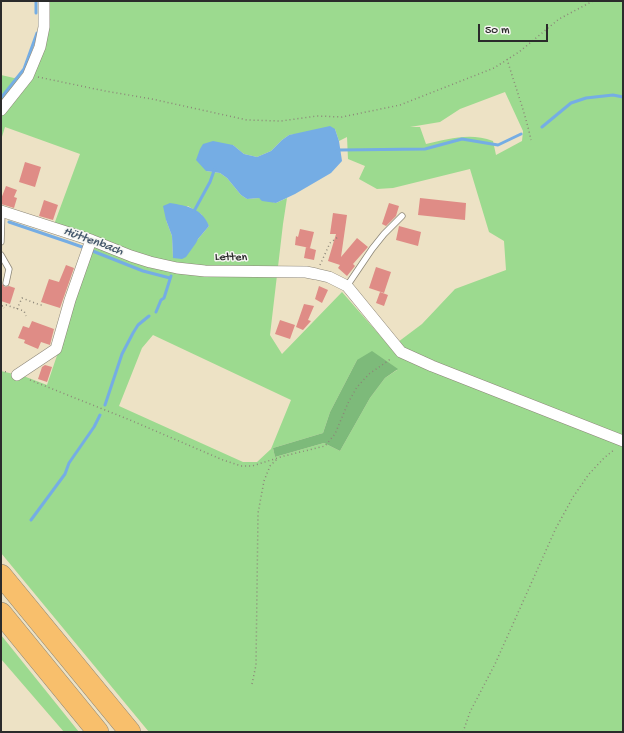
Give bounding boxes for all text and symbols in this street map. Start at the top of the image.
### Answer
scale bar [480,16,550,42]
text: 50 m [485,24,510,38]
water label: Hüttenbach [61,224,125,260]
street label: Letten [215,251,247,265]

